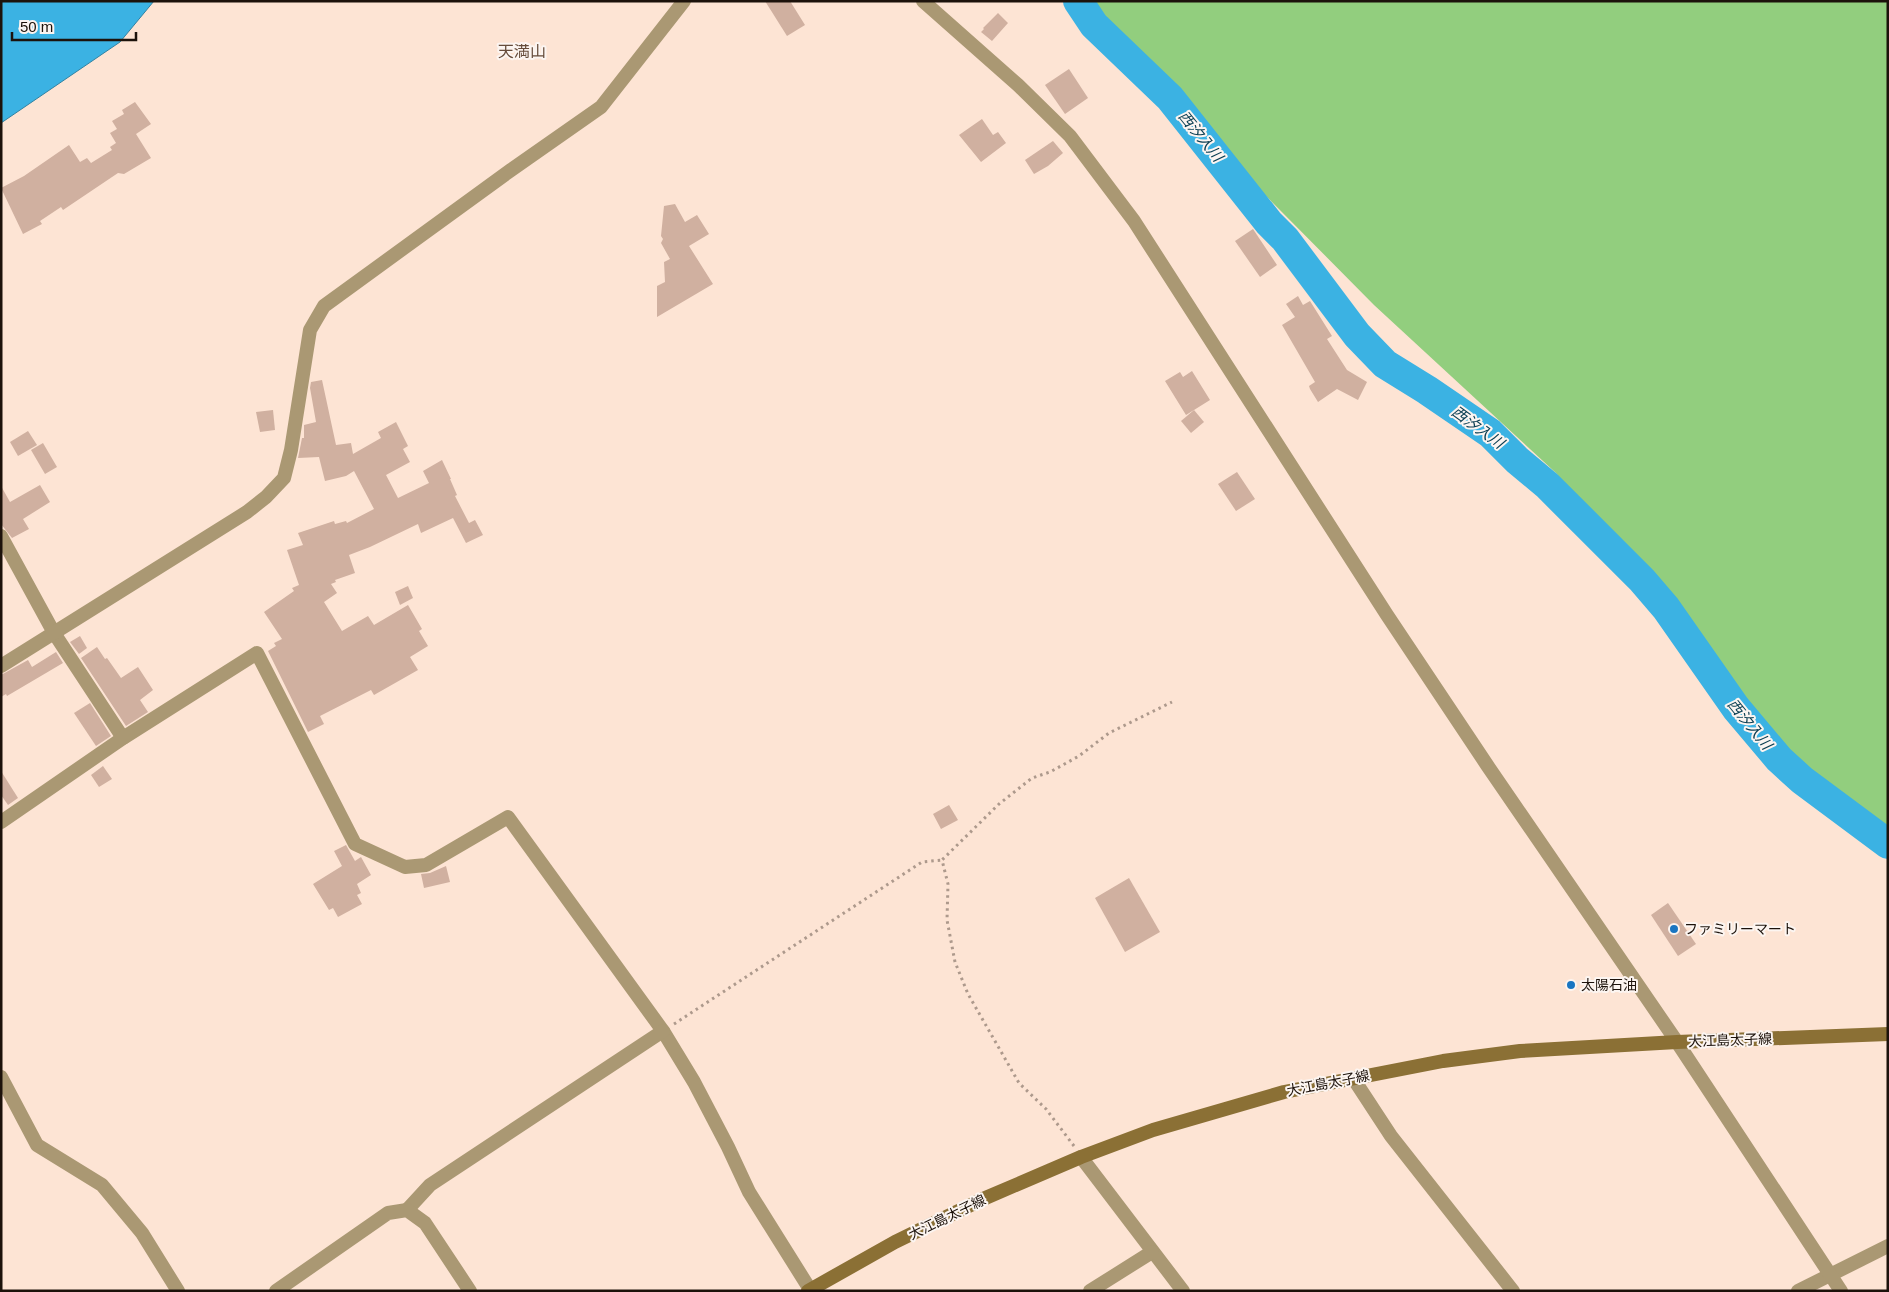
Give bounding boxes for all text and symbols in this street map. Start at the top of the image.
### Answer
scale bar [12,10,136,42]
text: 50 m [20,18,53,35]
district label: 天満山 [498,43,546,60]
water label: 西汐入川 [1176,107,1228,166]
water label: 西汐入川 [1449,402,1509,453]
water label: 西汐入川 [1725,695,1777,754]
place label: ファミリーマート [1684,921,1796,937]
marker: ファミリーマート [1668,923,1680,935]
place label: 太陽石油 [1581,977,1637,993]
marker: 太陽石油 [1565,979,1577,991]
street label: 大江島太子線 [1688,1031,1772,1049]
street label: 大江島太子線 [1285,1067,1371,1099]
street label: 大江島太子線 [906,1191,988,1243]

